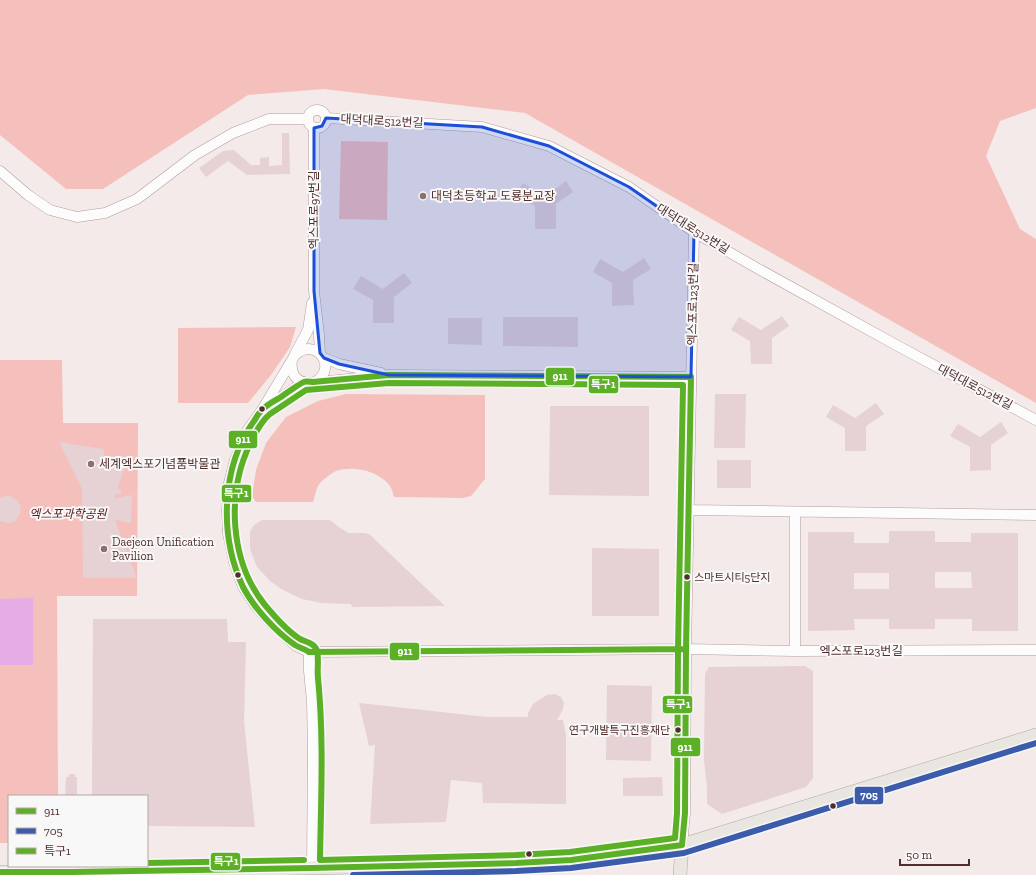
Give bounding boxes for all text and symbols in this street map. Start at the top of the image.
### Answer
street label: 대덕대로512번길 [340,112,424,130]
street label: 엑스포로97번길 [307,171,321,249]
place label: 대덕초등학교 도룡분교장 [431,189,555,203]
marker: 대덕초등학교 도룡분교장 [418,191,428,201]
street label: 대덕대로512번길 [654,201,732,257]
street label: 엑스포로123번길 [685,262,701,346]
street label: 대덕대로512번길 [935,361,1015,413]
line badge: 911 [545,367,575,386]
text: 911 [553,370,568,383]
line badge: 특구1 [588,375,619,394]
text: 특구1 [591,378,616,391]
unlabelled marker [257,404,267,414]
line badge: 911 [228,430,258,449]
text: 911 [236,433,251,446]
place label: 세계엑스포기념품박물관 [99,457,220,471]
marker: 세계엑스포기념품박물관 [86,459,96,469]
line badge: 특구1 [221,484,252,503]
text: 특구1 [224,487,249,500]
park label: 엑스포과학공원 [29,507,108,521]
place label: Daejeon Unification Pavilion [112,535,214,563]
marker: Daejeon Unification Pavilion [99,544,109,554]
unlabelled marker [233,570,243,580]
place label: 스마트시티5단지 [694,571,770,584]
marker: 스마트시티5단지 [682,572,692,582]
line badge: 911 [389,642,420,661]
street label: 엑스포로123번길 [820,644,902,658]
text: 911 [398,645,413,658]
line badge: 특구1 [662,695,693,714]
text: 특구1 [666,698,691,711]
place label: 연구개발특구진흥재단 [569,724,670,737]
marker: 연구개발특구진흥재단 [673,725,683,735]
line badge: 911 [670,737,701,757]
text: 911 [678,741,693,754]
line badge: 705 [854,786,884,805]
text: 705 [860,789,878,802]
legend [8,795,148,867]
unlabelled marker [828,801,838,811]
text: 911 [44,804,60,818]
text: 705 [44,824,63,838]
scale bar [900,841,969,867]
text: 특구1 [44,844,71,858]
text: 50 m [906,848,933,862]
unlabelled marker [524,849,534,859]
line badge: 특구1 [210,852,241,871]
text: 특구1 [214,855,239,868]

